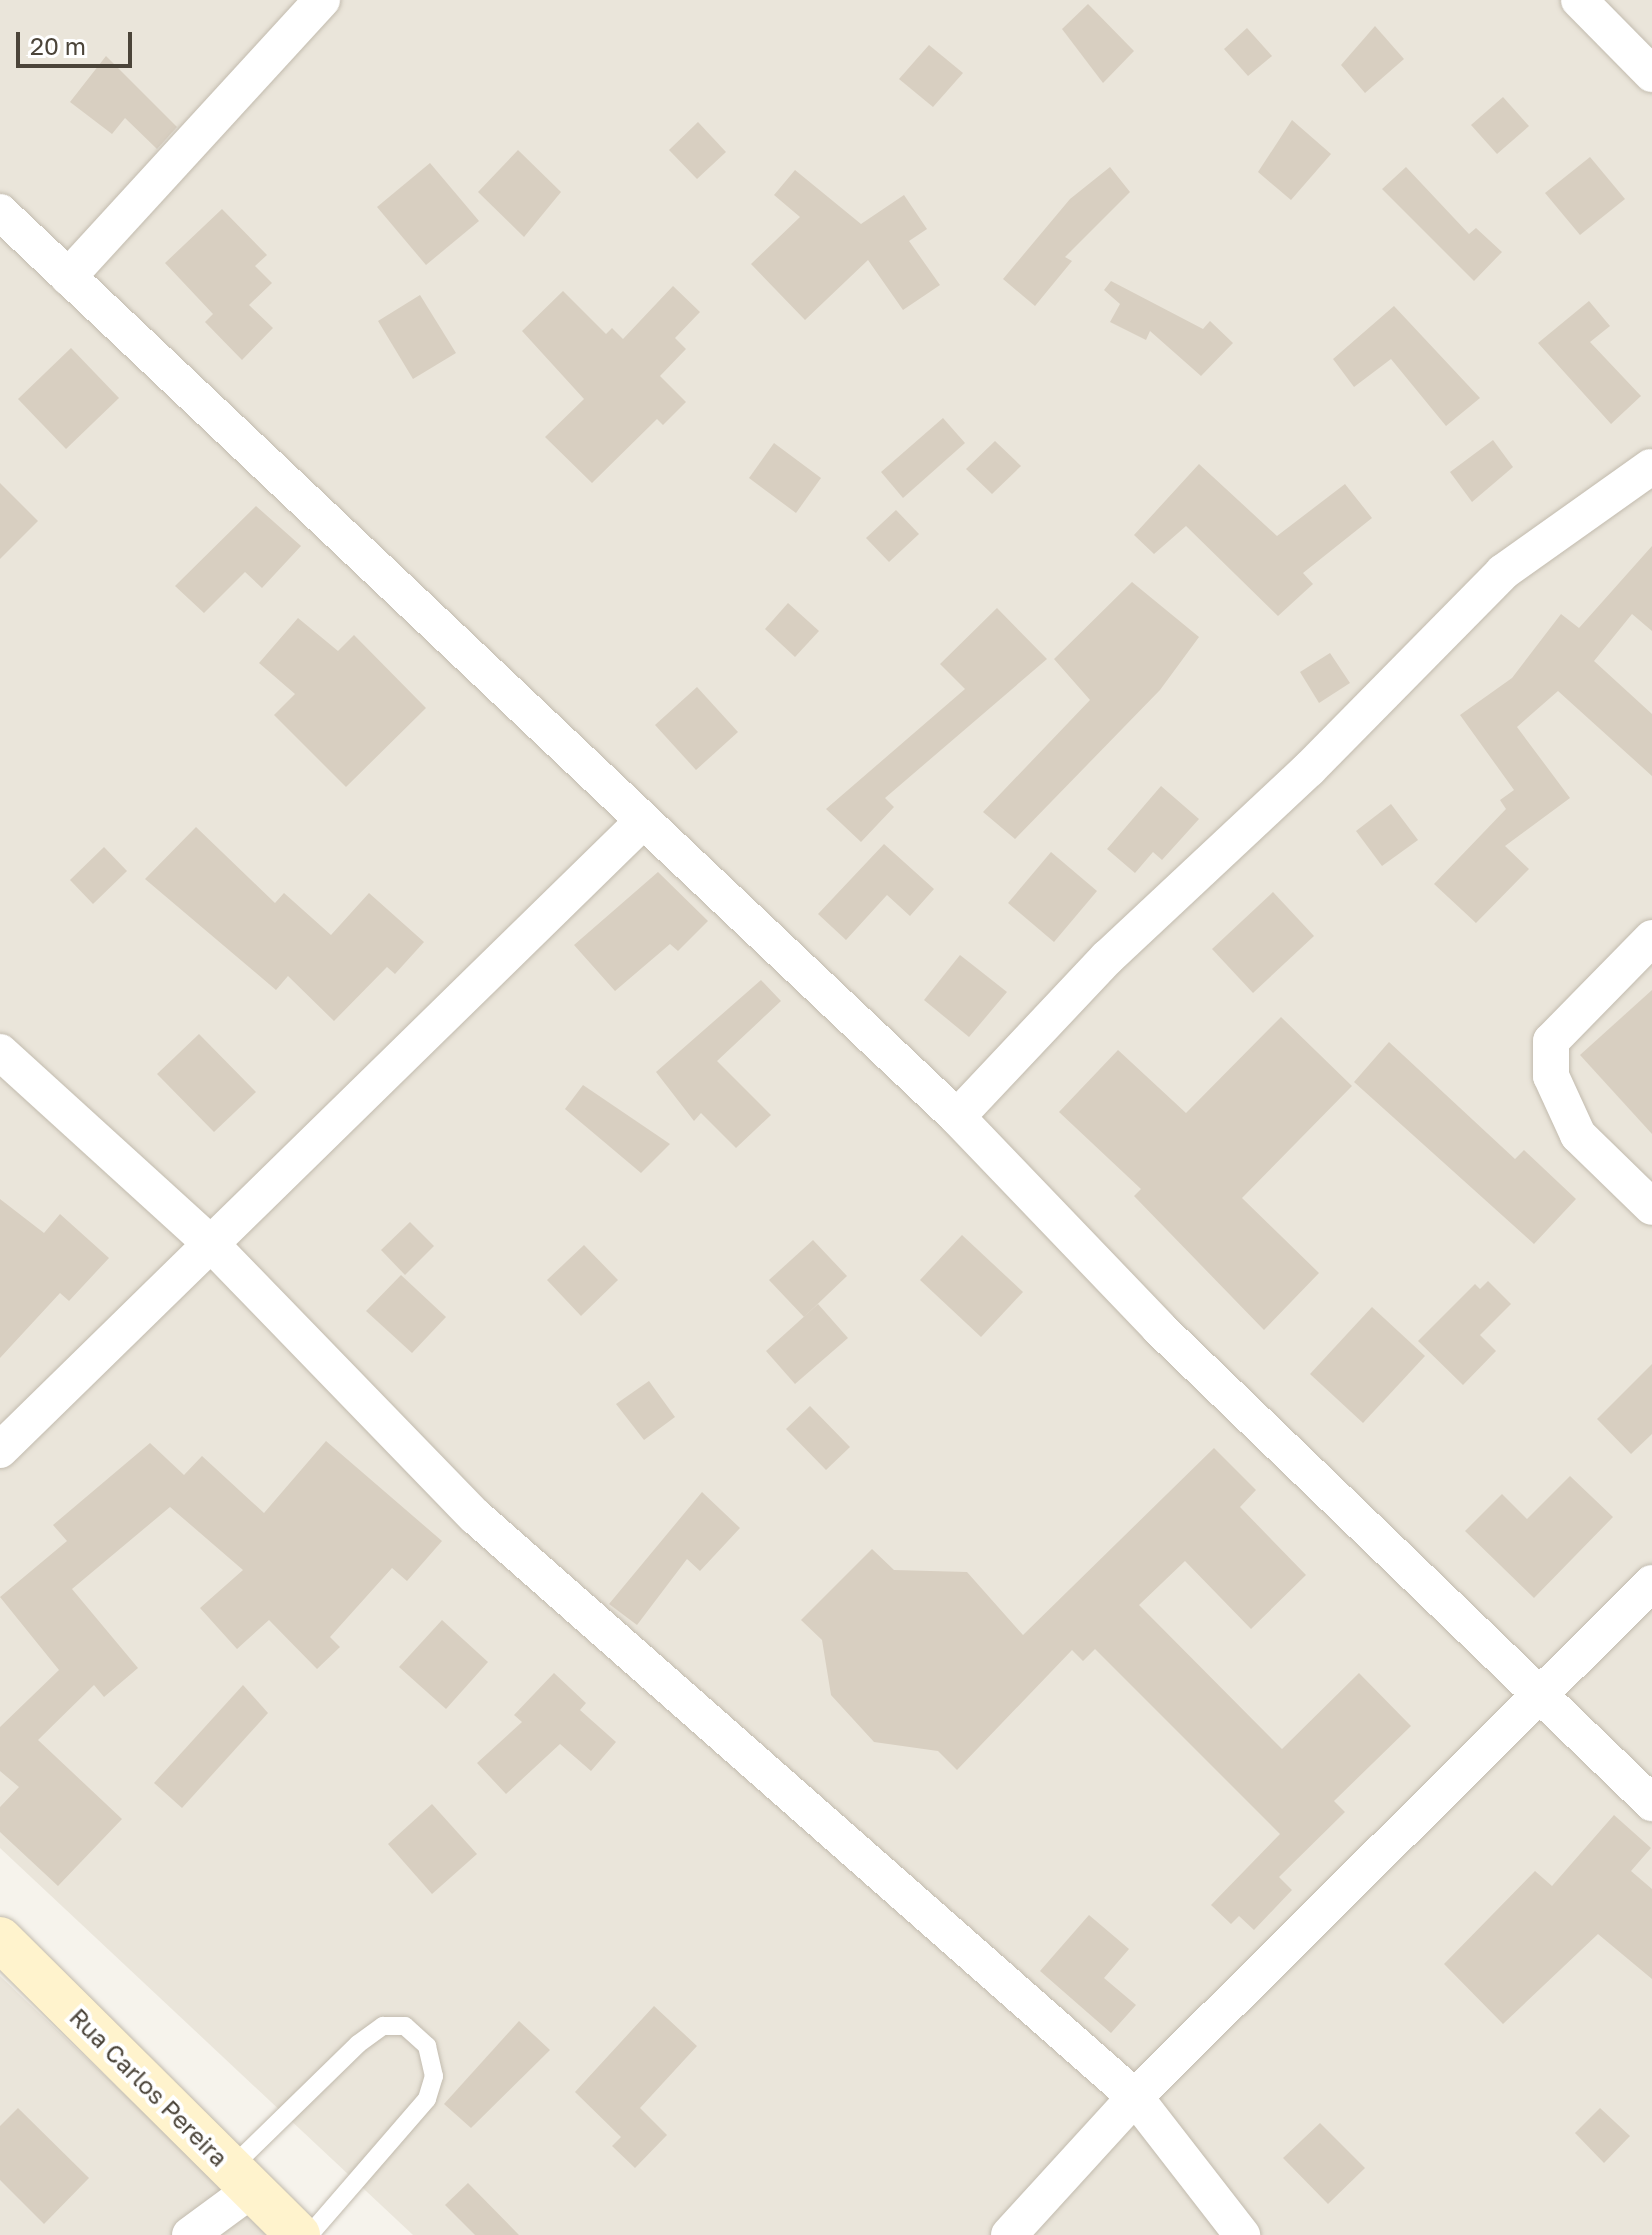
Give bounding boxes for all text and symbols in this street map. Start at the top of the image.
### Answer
scale bar [20,16,136,66]
text: 20 m [30,31,86,60]
street label: Rua Carlos Pereira [64,2002,234,2172]

